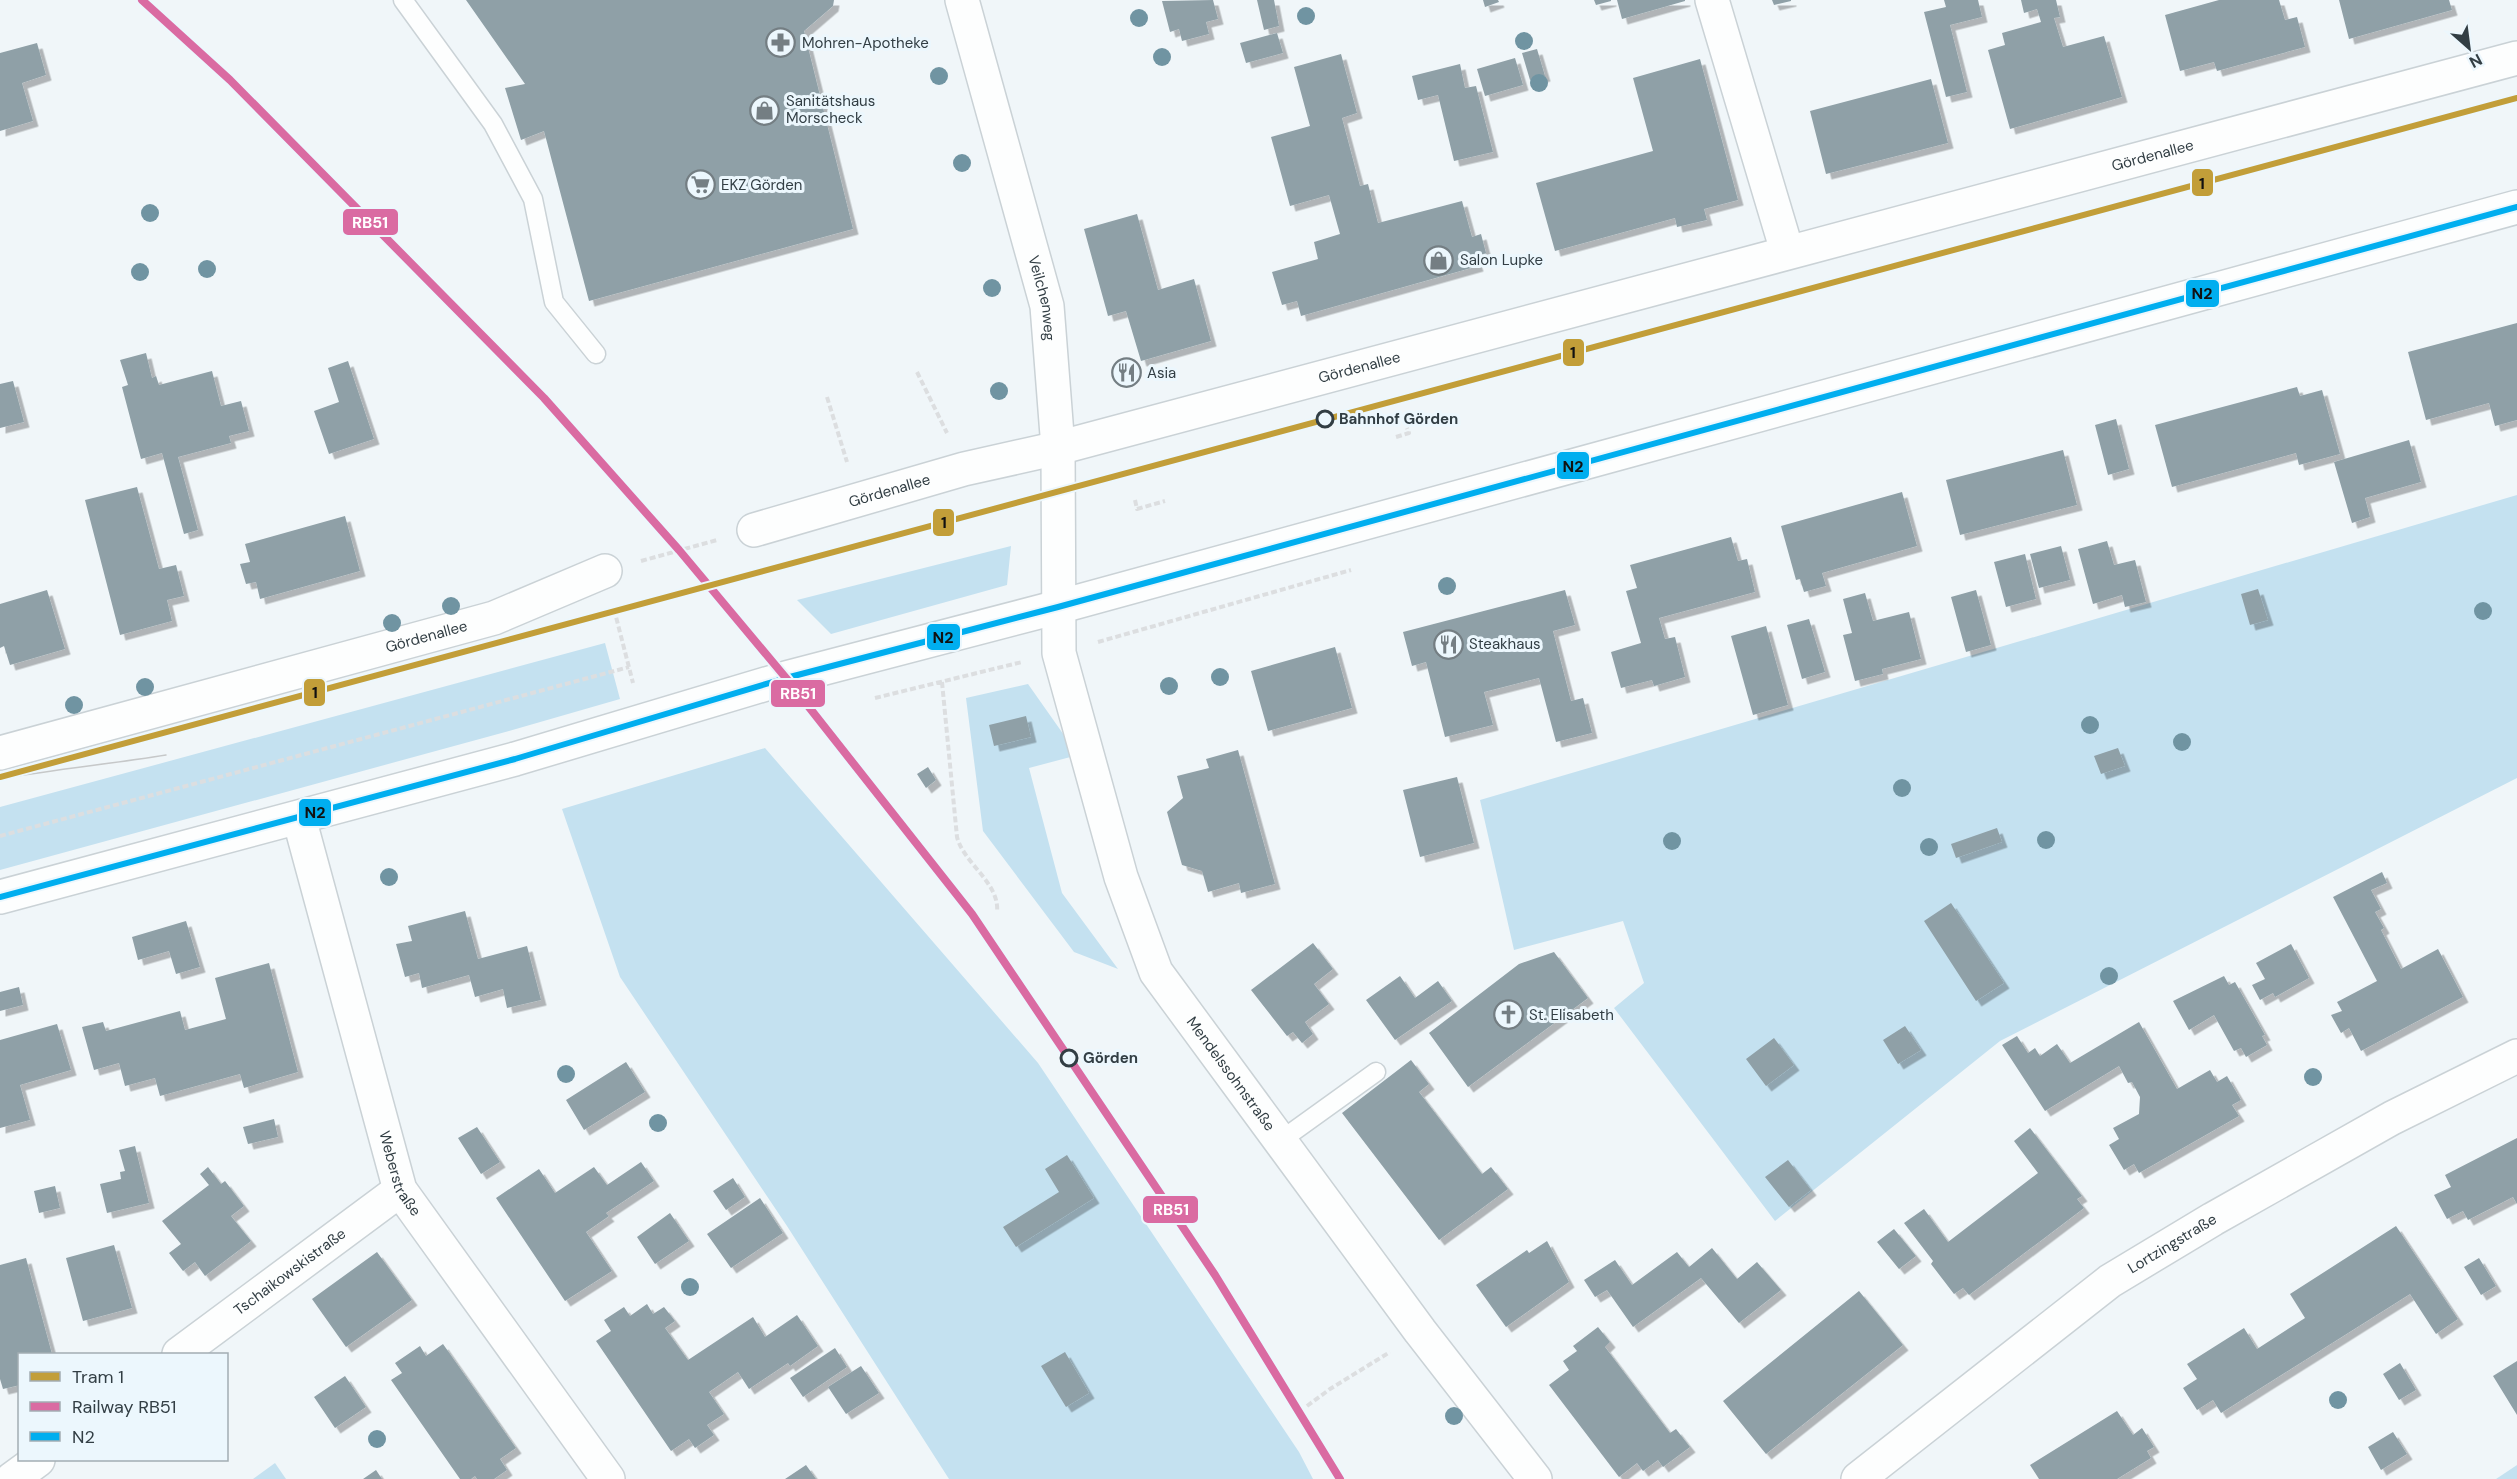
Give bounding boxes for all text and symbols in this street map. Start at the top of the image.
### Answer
north arrow [2439,18,2499,78]
pharmacy icon: Mohren-Apotheke [765,27,797,59]
place label: Mohren-Apotheke [802,33,929,53]
text: N [2466,49,2486,73]
place label: Sanitätshaus Morscheck [786,91,875,128]
shop icon: Sanitätshaus Morscheck [749,94,781,126]
street label: Gördenallee [2109,135,2196,176]
line badge: 1 [2191,168,2214,197]
supermarket icon: EKZ Görden [684,169,716,201]
text: 1 [2199,173,2205,194]
place label: EKZ Görden [721,175,802,195]
line badge: RB51 [342,208,399,236]
text: RB51 [352,212,388,233]
shop icon: Salon Lupke [1423,244,1455,276]
place label: Salon Lupke [1460,250,1543,270]
street label: Veilchenweg [1023,253,1060,342]
line badge: N2 [2185,279,2220,308]
text: N2 [2192,283,2212,304]
line badge: 1 [1562,338,1585,367]
text: 1 [1570,342,1576,363]
street label: Gördenallee [1316,347,1403,388]
restaurant icon: Asia [1110,357,1142,389]
place label: Asia [1147,363,1176,383]
place label: Bahnhof Görden [1339,409,1458,429]
marker: Bahnhof Görden [1316,410,1334,428]
line badge: N2 [1556,451,1590,480]
text: N2 [1563,456,1583,477]
street label: Gördenallee [846,469,933,512]
line badge: 1 [932,508,955,537]
text: 1 [941,512,947,533]
street label: Gördenallee [383,616,470,657]
line badge: N2 [926,623,961,651]
text: N2 [933,627,953,648]
restaurant icon: Steakhaus [1432,628,1464,660]
place label: Steakhaus [1469,634,1541,654]
line badge: 1 [303,678,326,707]
line badge: RB51 [770,679,826,708]
text: 1 [312,682,318,703]
text: RB51 [780,683,816,704]
line badge: N2 [298,798,332,827]
text: N2 [305,802,325,823]
church icon: St. Elisabeth [1492,999,1524,1031]
place label: St. Elisabeth [1529,1005,1614,1025]
street label: Mendelssohnstraße [1182,1013,1280,1135]
place label: Görden [1083,1048,1138,1068]
marker: Görden [1060,1049,1078,1067]
street label: Weberstraße [374,1129,426,1220]
line badge: RB51 [1142,1195,1199,1224]
text: RB51 [1153,1199,1189,1220]
street label: Lortzingstraße [2124,1209,2220,1278]
street label: Tschaikowskistraße [230,1224,350,1320]
legend [18,1353,228,1461]
text: Tram 1 [72,1365,124,1389]
text: Railway RB51 [72,1395,176,1419]
text: N2 [72,1425,95,1449]

